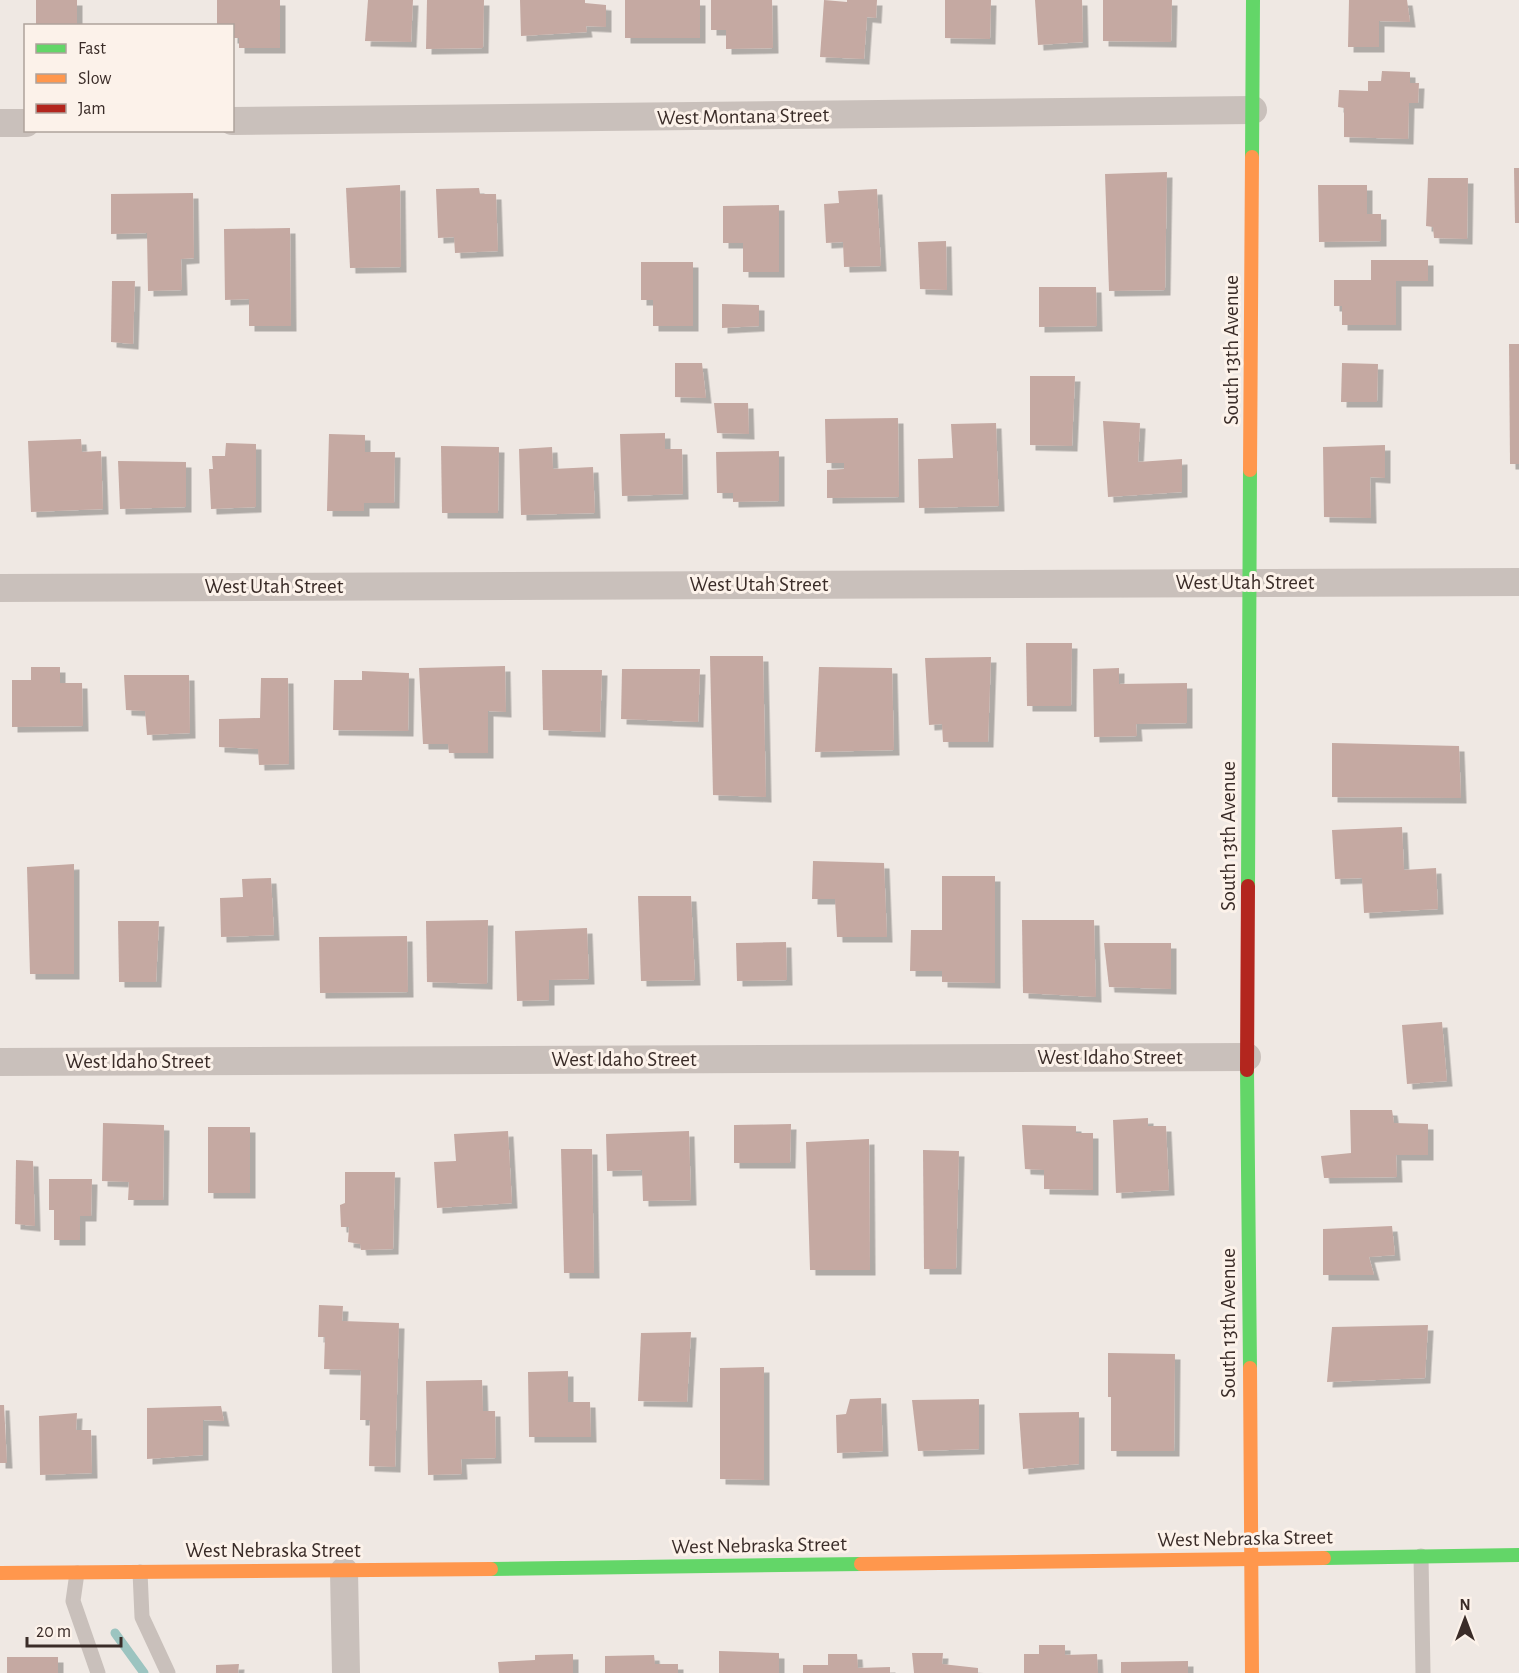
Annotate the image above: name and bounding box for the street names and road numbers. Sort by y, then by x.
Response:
street label: West Montana Street [657,104,830,129]
street label: South 13th Avenue [1221,275,1242,425]
street label: West Utah Street [1176,572,1315,593]
street label: West Utah Street [690,574,829,595]
street label: West Utah Street [205,576,344,597]
street label: South 13th Avenue [1218,761,1239,911]
street label: West Idaho Street [1037,1047,1183,1068]
street label: West Idaho Street [551,1049,697,1070]
street label: West Idaho Street [65,1051,211,1072]
street label: South 13th Avenue [1218,1248,1239,1398]
street label: West Nebraska Street [1157,1526,1333,1551]
street label: West Nebraska Street [671,1533,847,1558]
street label: West Nebraska Street [185,1540,361,1561]

